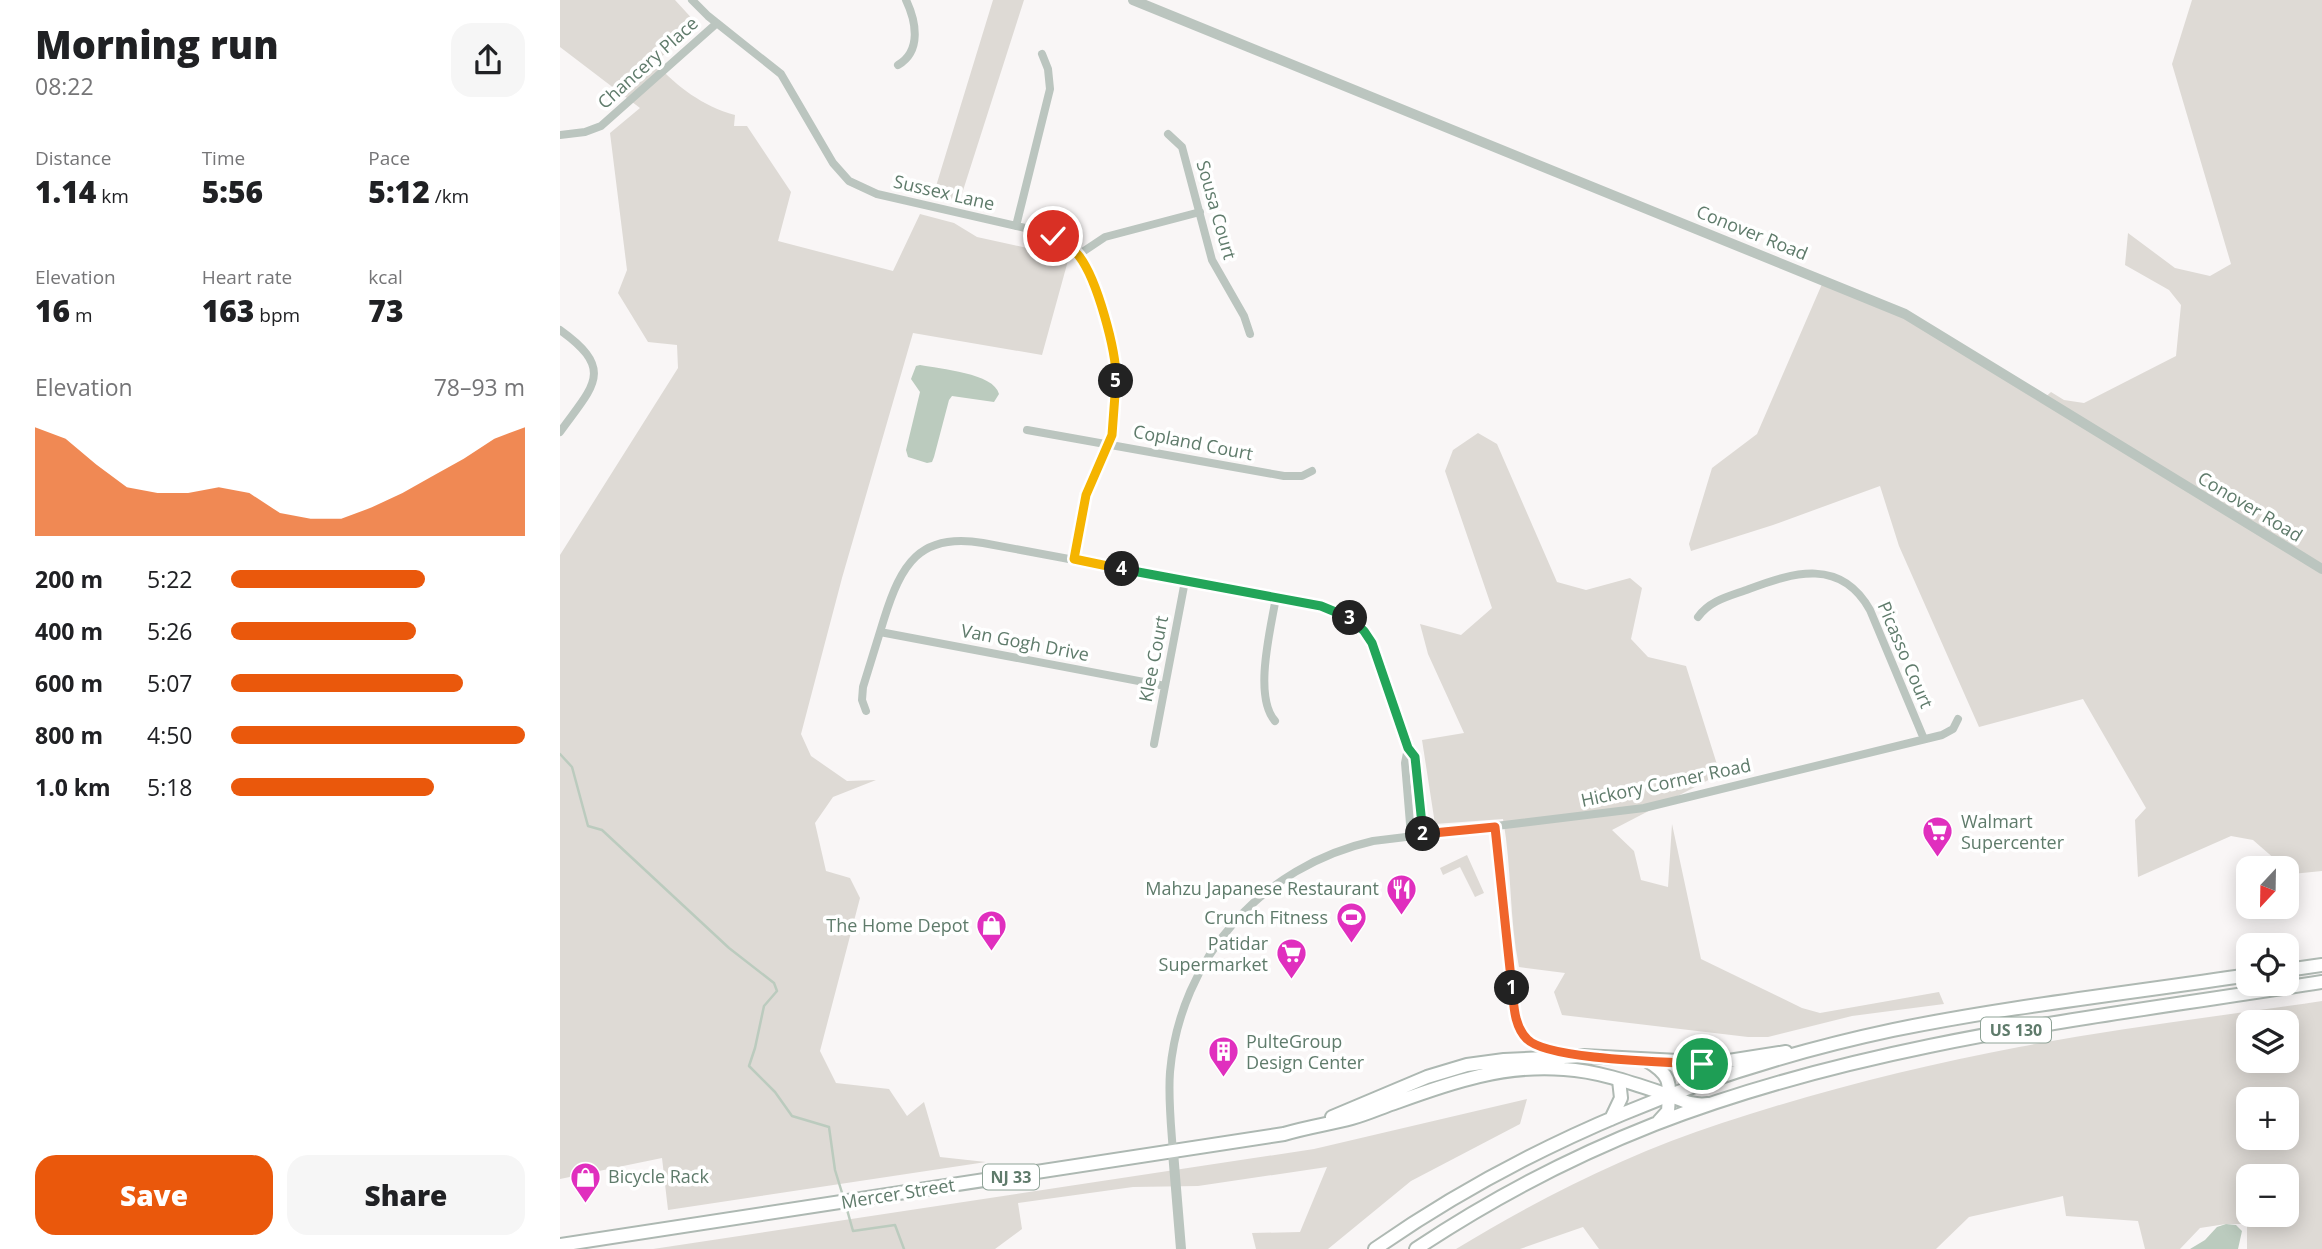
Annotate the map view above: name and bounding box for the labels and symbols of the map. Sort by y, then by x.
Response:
street label: Chancery Place [592,11,703,114]
street label: Sousa Court [1191,157,1243,262]
street label: Sussex Lane [891,169,997,215]
street label: Conover Road [1693,199,1812,265]
pin [1023,206,1083,266]
pin: 5 [1098,364,1134,398]
street label: Copland Court [1131,419,1255,465]
street label: Conover Road [2194,465,2307,547]
pin: 4 [1104,552,1140,586]
street label: Picasso Court [1873,598,1939,712]
pin: 3 [1332,600,1368,636]
street label: Klee Court [1133,614,1173,704]
street label: Van Gogh Drive [959,618,1091,666]
street label: Hickory Corner Road [1578,752,1753,812]
place label: Walmart Supercenter [1961,809,2065,854]
supermarket icon: Walmart Supercenter [1921,815,1955,859]
pin: 2 [1406,816,1440,852]
north arrow [2236,856,2300,919]
restaurant icon: Mahzu Japanese Restaurant [1385,872,1419,916]
place label: Mahzu Japanese Restaurant [1145,876,1379,900]
sports icon: Crunch Fitness [1334,901,1368,945]
place label: Crunch Fitness [1204,905,1328,929]
shop icon: The Home Depot [975,909,1009,953]
place label: The Home Depot [826,913,969,937]
place label: Patidar Supermarket [1159,931,1269,976]
supermarket icon: Patidar Supermarket [1274,937,1308,981]
pin: 1 [1494,970,1530,1006]
road number: US 130 [1981,1018,2051,1042]
place label: PulteGroup Design Center [1246,1029,1365,1074]
pin [1672,1034,1732,1094]
building icon: PulteGroup Design Center [1206,1035,1240,1079]
shop icon: Bicycle Rack [568,1160,602,1204]
place label: Bicycle Rack [608,1164,709,1188]
road number: NJ 33 [983,1164,1039,1190]
street label: Mercer Street [839,1172,956,1214]

